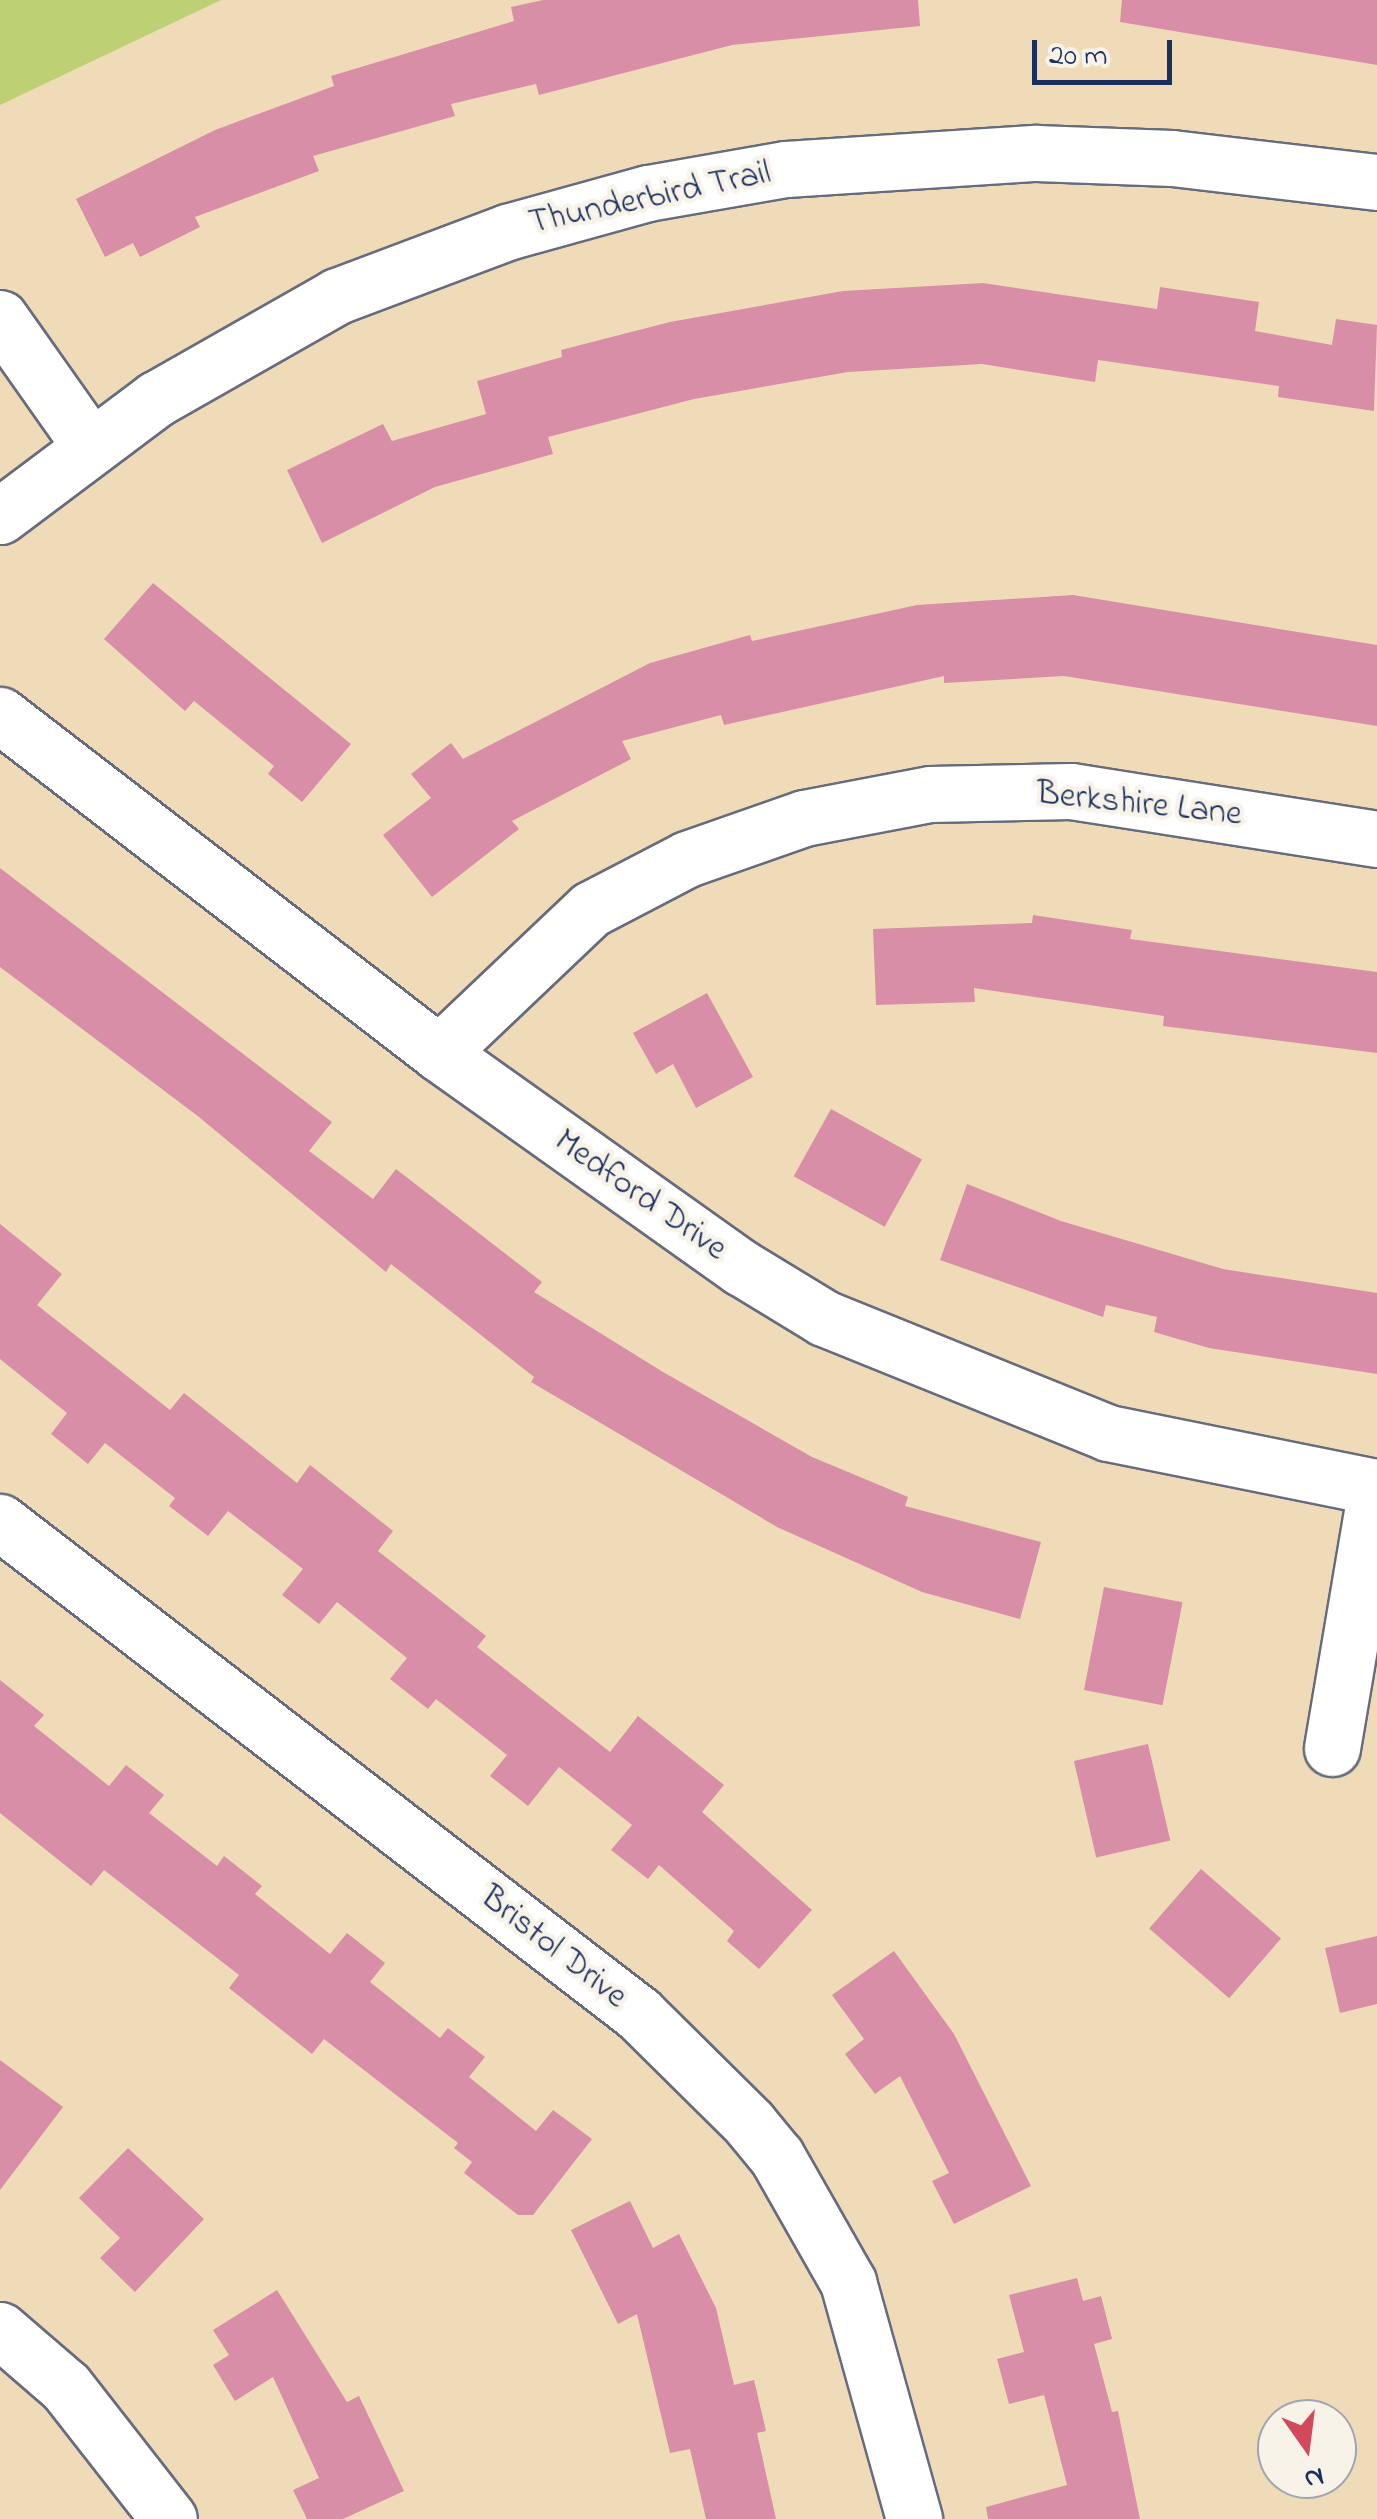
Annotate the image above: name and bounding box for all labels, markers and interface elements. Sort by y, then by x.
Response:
scale bar [1037,20,1177,82]
text: 20 m [1049,35,1108,79]
street label: Thunderbird Trail [525,153,775,245]
street label: Berkshire Lane [1034,773,1244,837]
street label: Medford Drive [546,1121,734,1271]
street label: Bristol Drive [471,1878,635,2018]
north arrow [1257,2399,1357,2499]
text: N [1300,2454,1328,2499]

